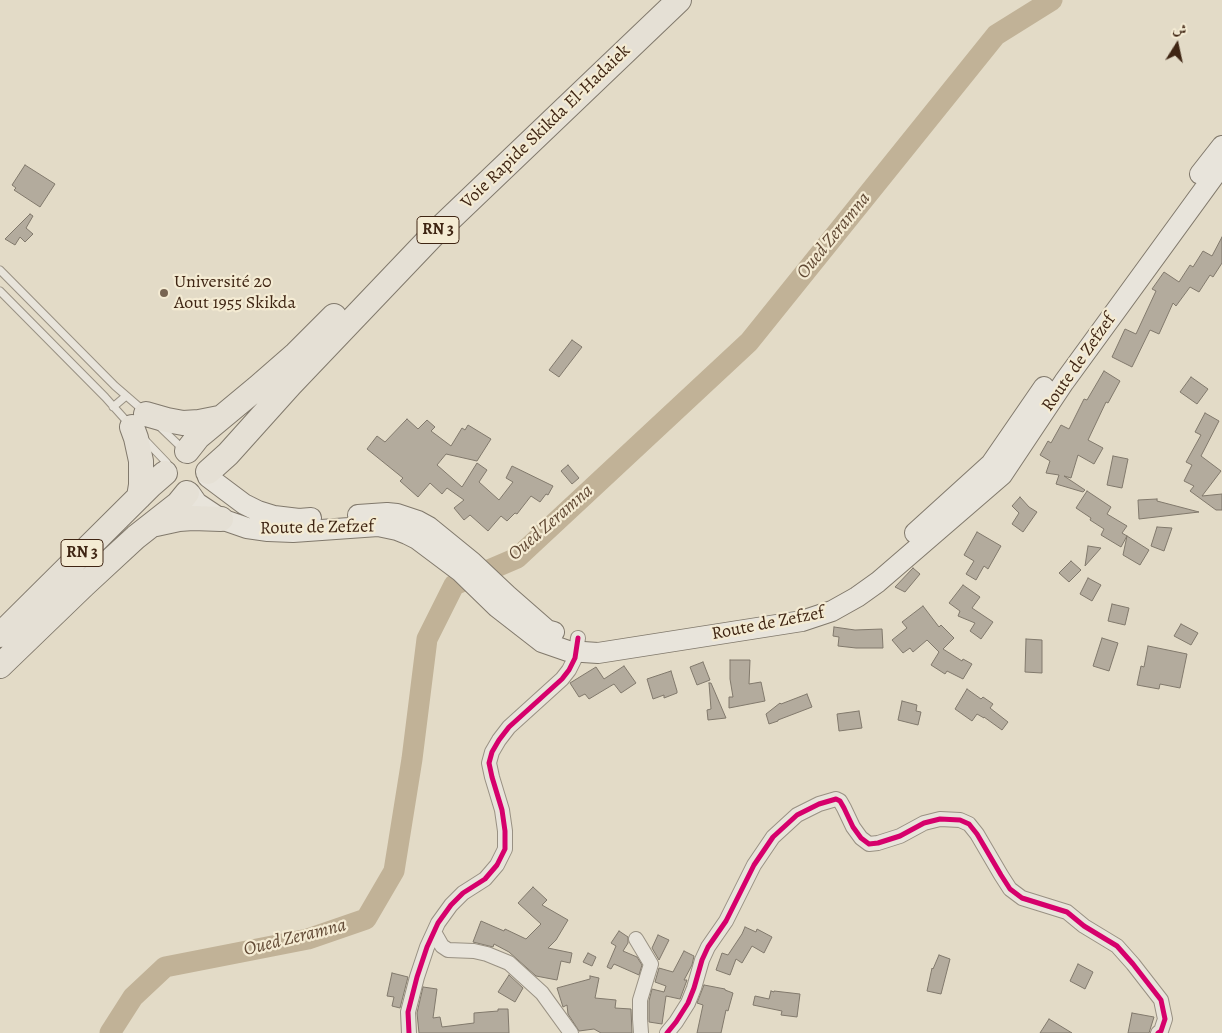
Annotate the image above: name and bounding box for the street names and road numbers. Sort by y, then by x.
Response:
street label: Voie Rapide Skikda El-Hadaiek [457,40,635,214]
road number: RN 3 [417,216,459,244]
street label: Route de Zefzef [1037,310,1121,416]
street label: Route de Zefzef [260,516,374,540]
road number: RN 3 [61,540,103,566]
street label: Route de Zefzef [710,603,826,645]

